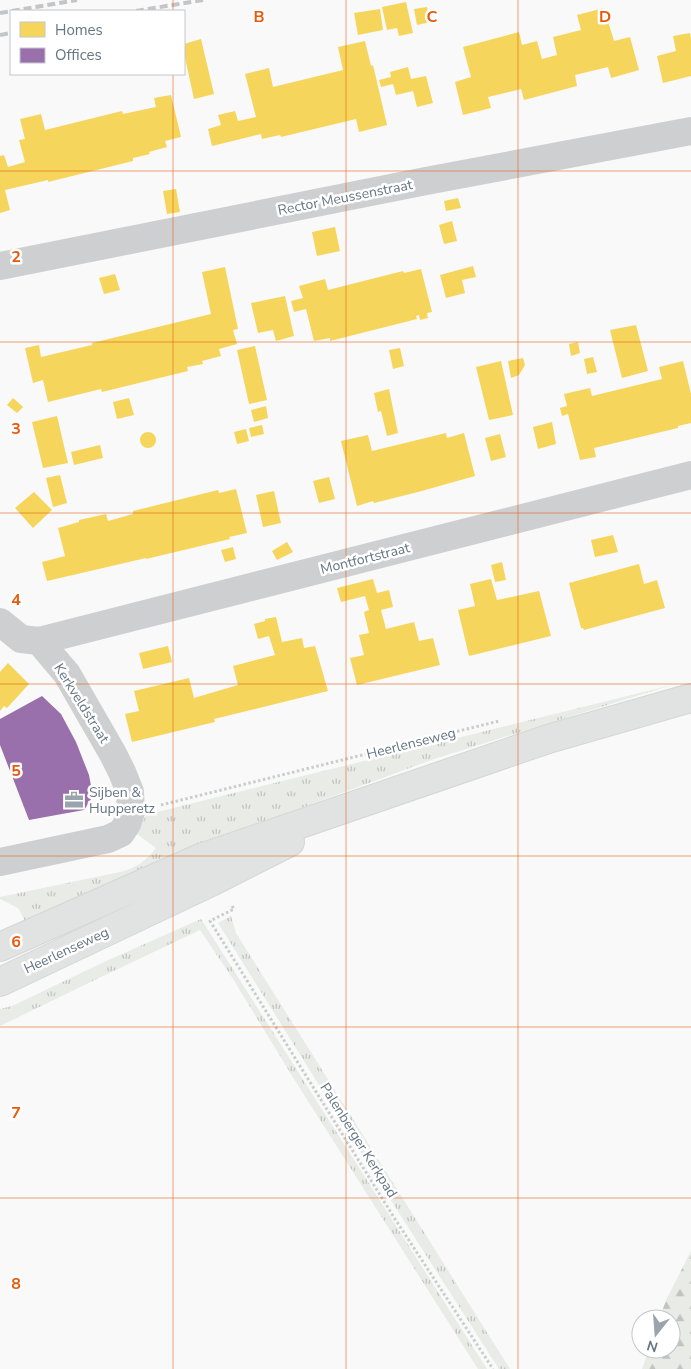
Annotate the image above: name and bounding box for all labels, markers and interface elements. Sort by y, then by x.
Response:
text: B [253,6,265,28]
text: C [427,6,438,28]
text: D [599,6,611,28]
legend [10,10,185,75]
text: Homes [55,20,103,40]
text: Offices [55,45,102,65]
street label: Rector Meussenstraat [276,175,414,220]
text: 2 [11,246,21,268]
text: 3 [11,418,21,440]
street label: Montfortstraat [318,538,412,579]
text: 4 [11,589,21,611]
street label: Kerkveldstraat [49,660,114,747]
street label: Heerlenseweg [364,723,458,764]
text: 5 [11,760,21,782]
place label: Sijben & Hupperetz [89,783,156,818]
office icon: Sijben & Hupperetz [63,789,85,811]
street label: Heerlenseweg [21,923,112,978]
text: 6 [11,931,21,953]
street label: Palenberger Kerkpad [316,1079,402,1201]
text: 7 [11,1102,21,1124]
text: 8 [11,1273,21,1295]
north arrow [631,1309,681,1359]
text: N [645,1335,660,1357]

